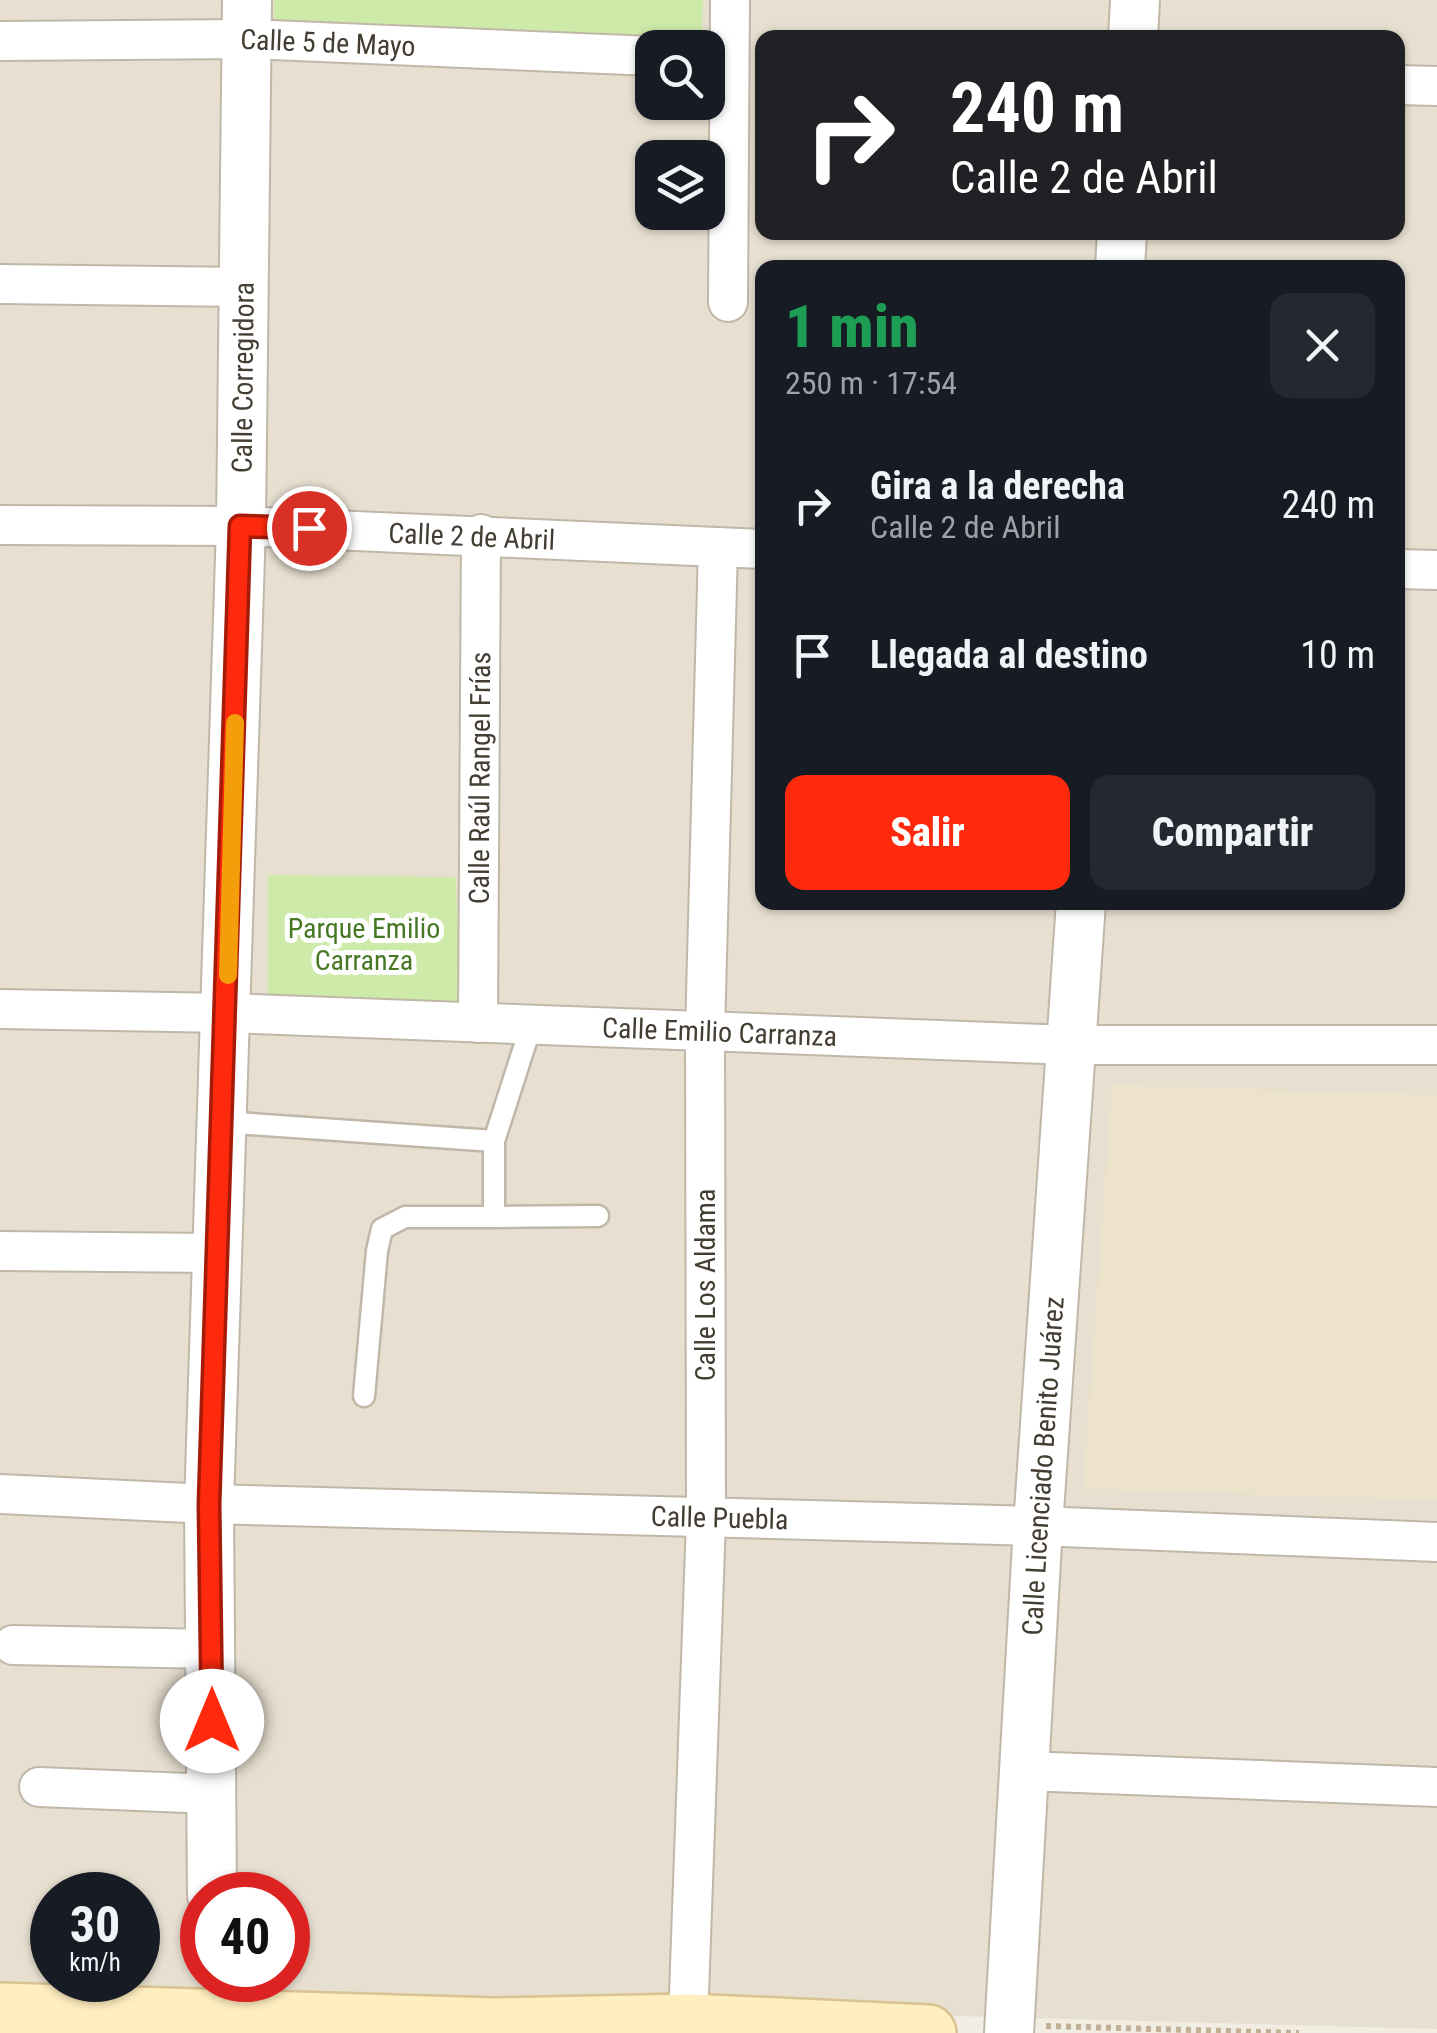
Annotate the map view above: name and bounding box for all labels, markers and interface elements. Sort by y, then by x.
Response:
street label: Calle 5 de Mayo [240,22,416,63]
map controls [635,30,725,230]
button: search [635,30,725,120]
text: 240 m [950,67,1124,149]
icon: right [785,70,915,200]
button: layers [635,140,725,230]
text: Calle 2 de Abril [950,151,1218,204]
street label: Calle Corregidora [225,282,260,473]
text: 1 min [785,291,919,362]
button: close [1270,293,1375,398]
text: 250 m · 17:54 [785,364,957,402]
text: Gira a la derecha [870,464,1125,508]
icon: right [785,478,840,533]
text: 240 m [1281,483,1375,527]
pin [267,486,352,571]
icon: arrive [282,501,337,556]
text: Calle 2 de Abril [870,508,1061,546]
street label: Calle 2 de Abril [388,516,556,556]
icon: arrive [785,628,840,683]
text: Llegada al destino [870,633,1148,677]
text: 10 m [1300,633,1375,677]
street label: Calle Raúl Rangel Frías [462,652,497,904]
button: Salir [785,775,1070,890]
button: Compartir [1090,775,1375,890]
park label: Parque Emilio Carranza [288,912,440,977]
street label: Calle Emilio Carranza [602,1011,838,1053]
street label: Calle Los Aldama [689,1189,722,1381]
street label: Calle Licenciado Benito Juárez [1015,1296,1070,1636]
street label: Calle Puebla [650,1499,789,1536]
position arrow [160,1669,264,1773]
speed limit sign: 40 [180,1872,310,2002]
text: 30 [70,1896,120,1954]
text: km/h [69,1948,121,1977]

